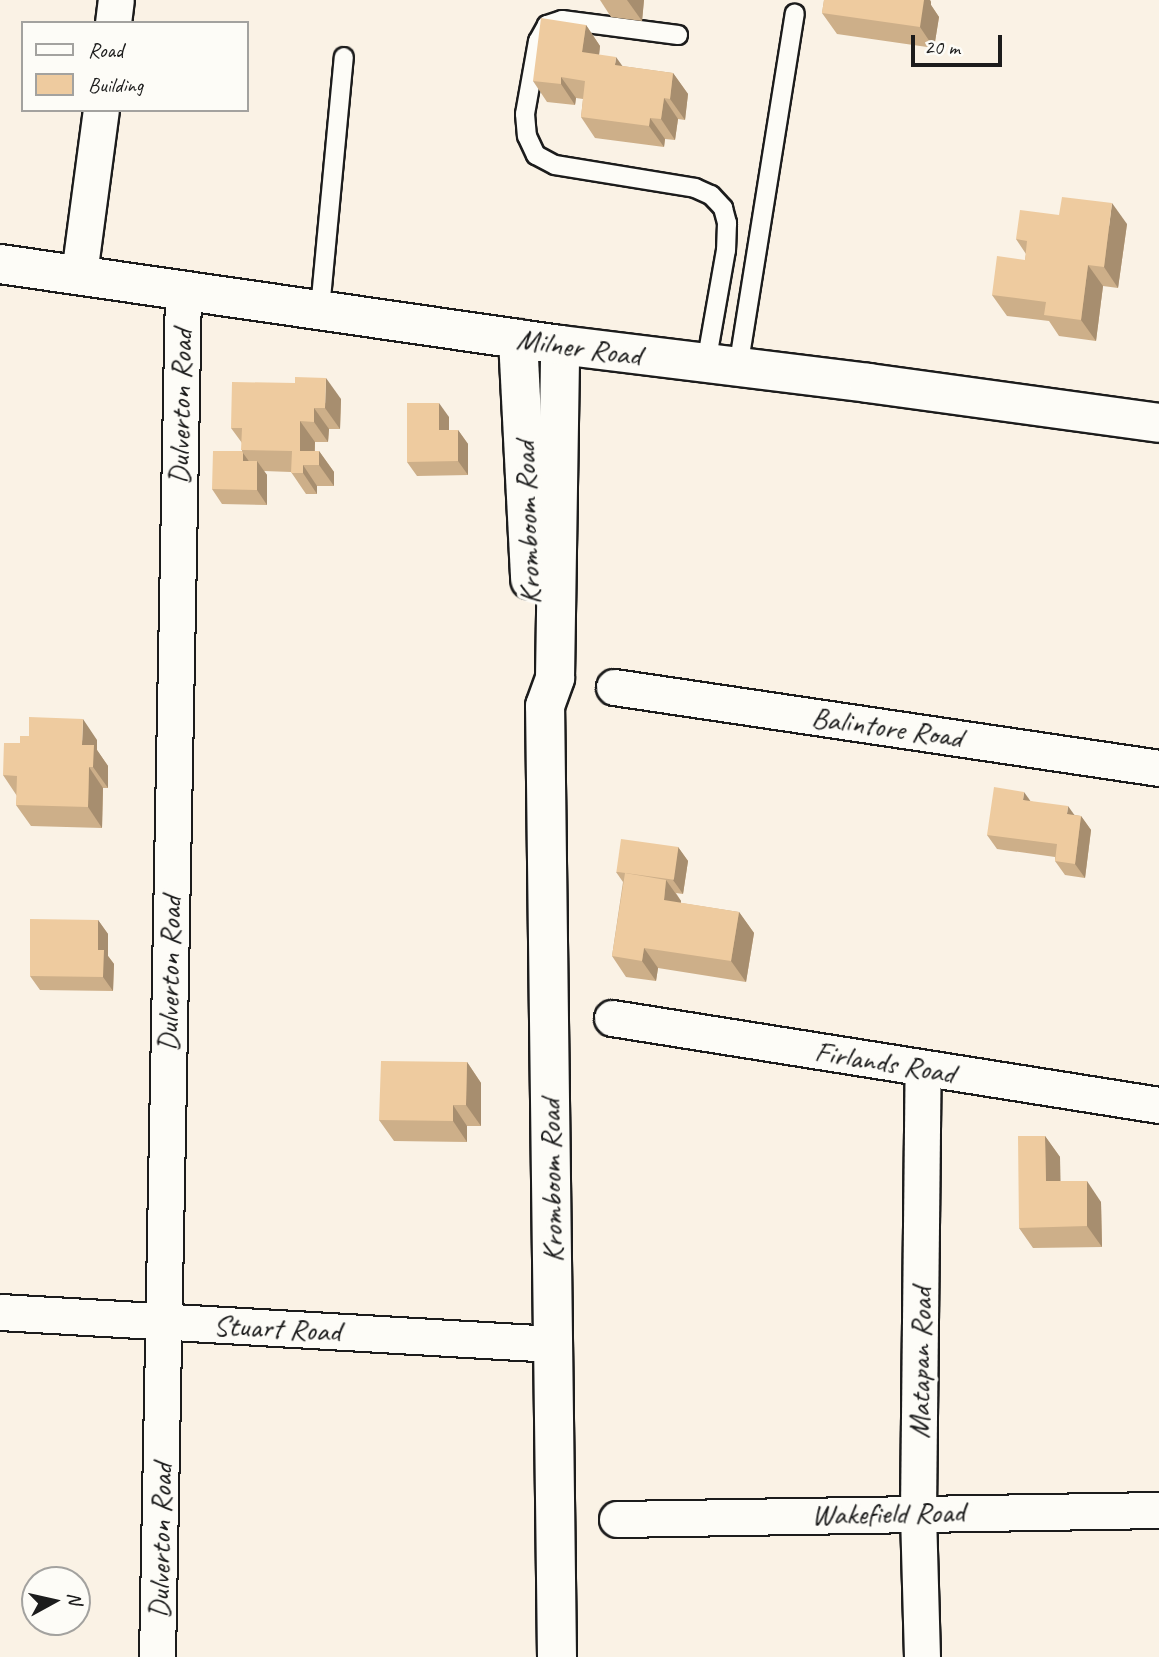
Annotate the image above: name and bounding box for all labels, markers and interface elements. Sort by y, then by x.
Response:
legend [21,21,248,112]
scale bar [914,21,1005,65]
text: 20 m [924,34,960,60]
text: Road [88,37,123,63]
text: Building [88,72,143,98]
street label: Milner Road [515,321,643,373]
street label: Dulverton Road [161,329,199,485]
street label: Kromboom Road [506,441,548,605]
street label: Balintore Road [810,699,964,755]
street label: Dulverton Road [150,896,188,1052]
street label: Firlands Road [813,1033,957,1091]
street label: Kromboom Road [532,1099,570,1263]
street label: Matapan Road [901,1287,939,1439]
street label: Stuart Road [213,1307,341,1349]
street label: Dulverton Road [141,1463,179,1619]
street label: Wakefield Road [811,1494,965,1532]
north arrow [21,1566,91,1636]
text: N [62,1591,88,1606]

